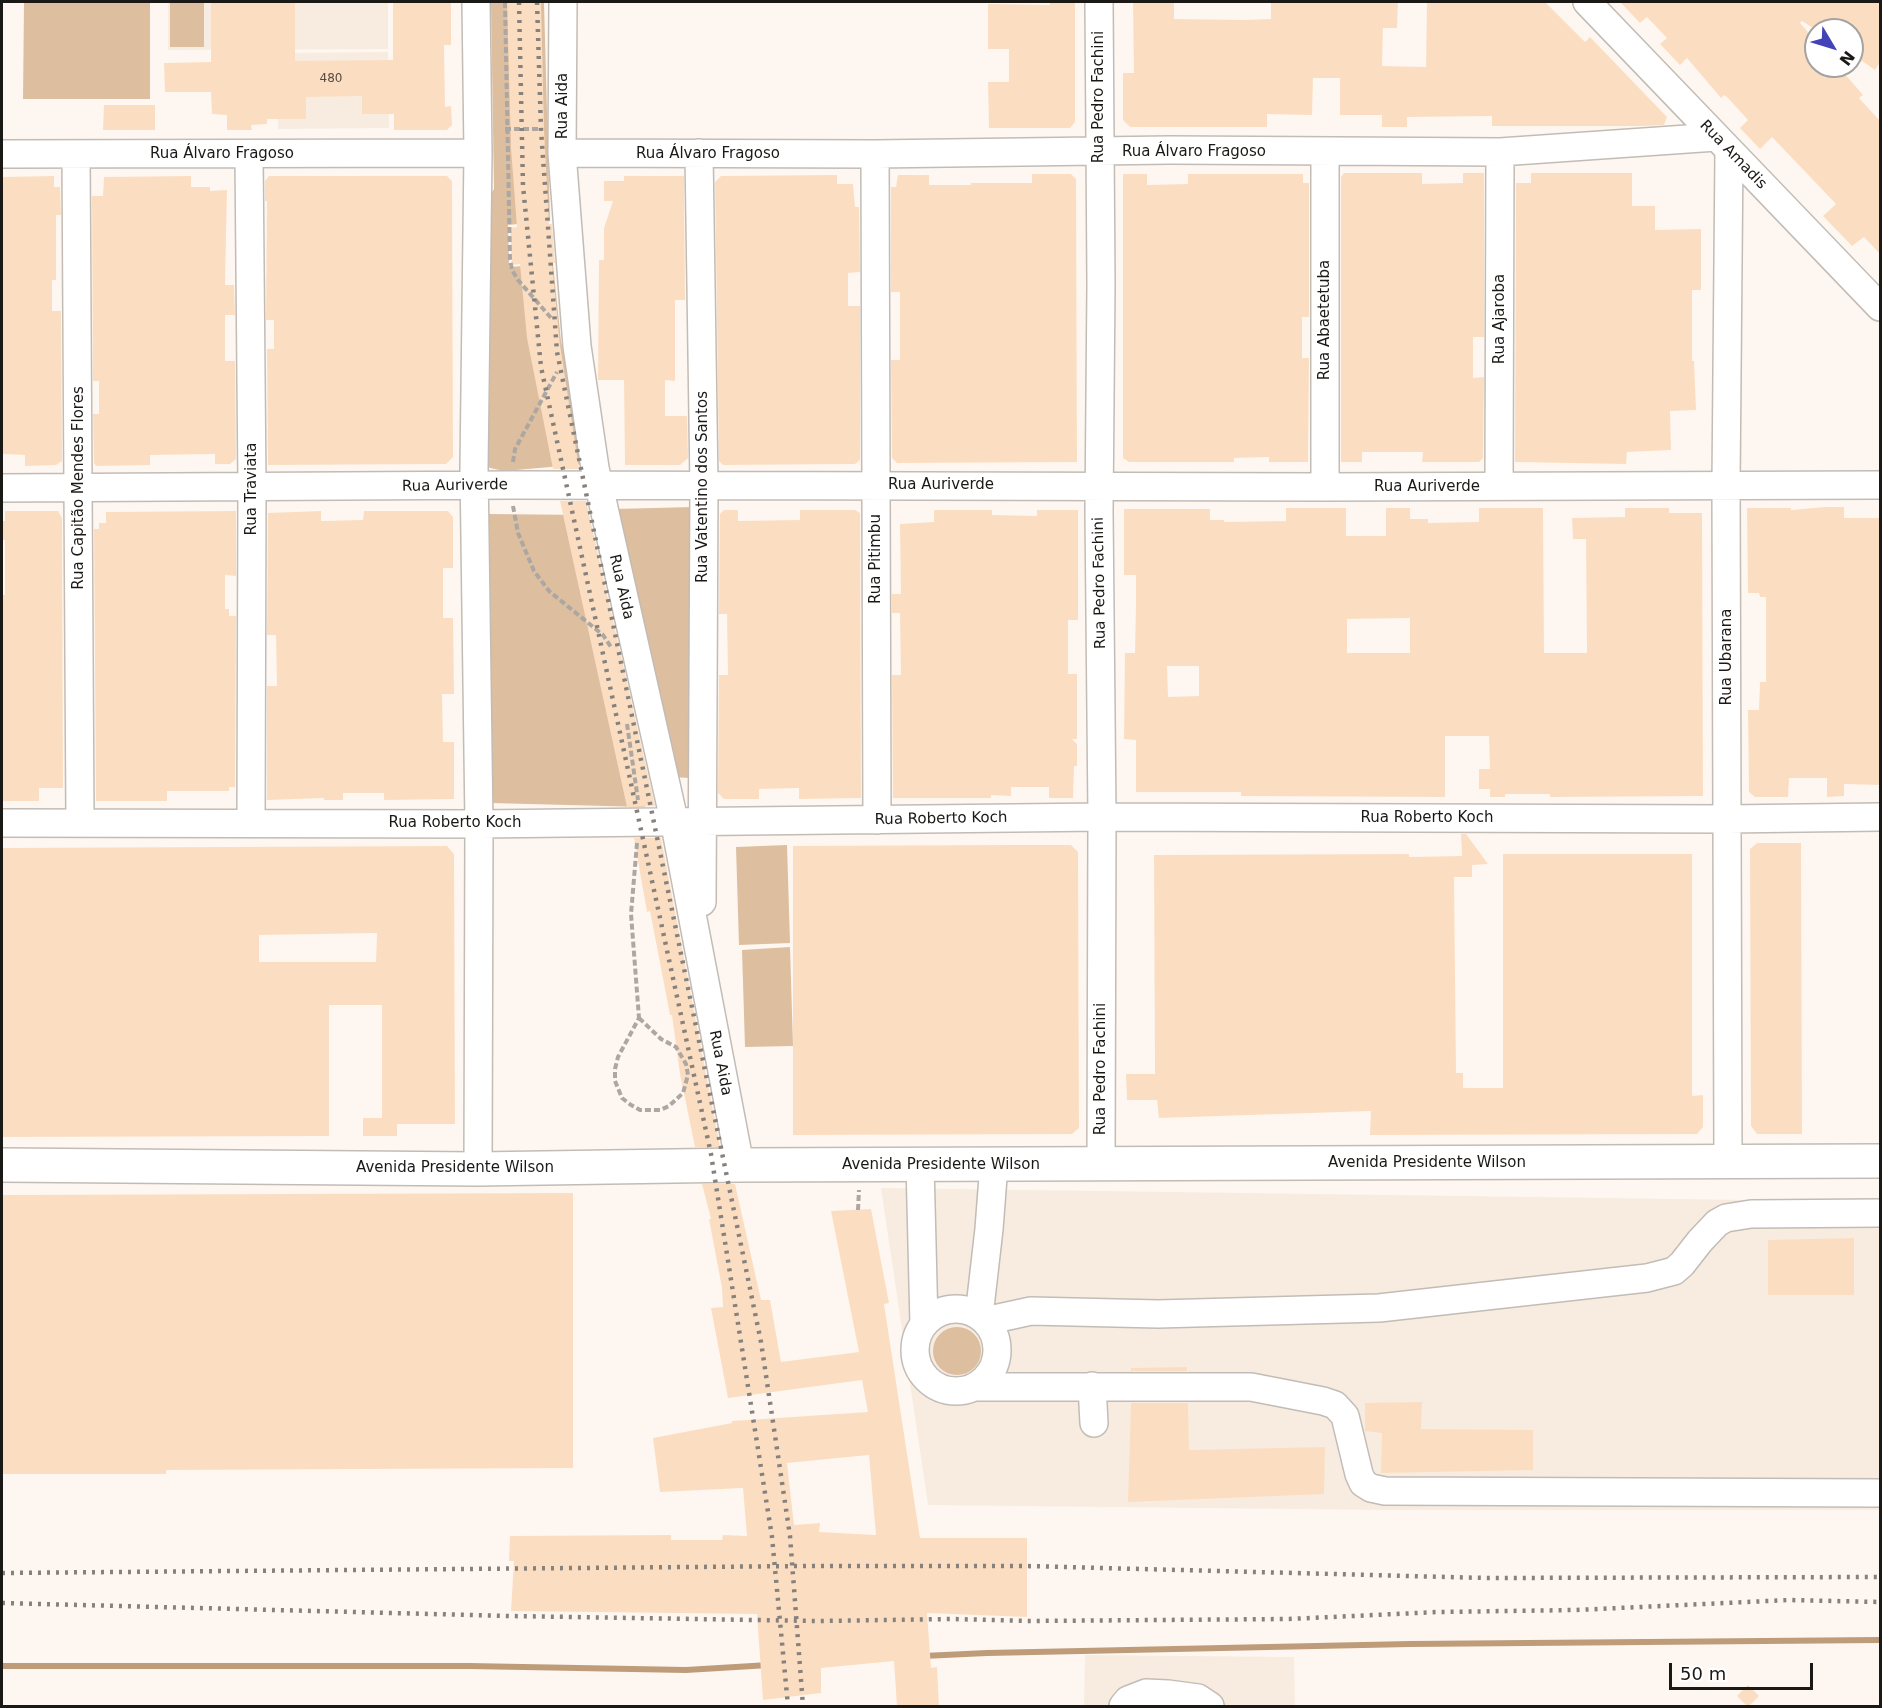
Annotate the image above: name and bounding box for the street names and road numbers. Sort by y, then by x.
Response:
street label: Rua Pedro Fachini [1090,31,1108,163]
street label: Rua Aida [554,73,572,139]
street label: Rua Amadis [1696,117,1770,193]
street label: Rua Álvaro Fragoso [1122,143,1266,161]
street label: Rua Álvaro Fragoso [150,145,294,163]
street label: Rua Álvaro Fragoso [636,145,780,163]
street label: Rua Abaetetuba [1316,260,1334,380]
street label: Rua Ajaroba [1491,274,1509,364]
street label: Rua Capitão Mendes Flores [70,386,88,590]
street label: Rua Vatentino dos Santos [694,391,712,583]
street label: Rua Traviata [243,443,261,535]
street label: Rua Auriverde [402,476,508,496]
street label: Rua Auriverde [888,476,994,494]
street label: Rua Auriverde [1374,478,1480,496]
street label: Rua Pitimbu [867,514,885,604]
street label: Rua Pedro Fachini [1090,517,1110,649]
street label: Rua Aida [605,553,637,621]
street label: Rua Ubarana [1718,609,1736,705]
street label: Rua Roberto Koch [874,809,1008,829]
street label: Rua Roberto Koch [1361,809,1493,827]
street label: Rua Roberto Koch [389,814,521,832]
street label: Rua Pedro Fachini [1092,1003,1110,1135]
street label: Rua Aida [705,1029,735,1097]
street label: Avenida Presidente Wilson [1328,1154,1526,1172]
street label: Avenida Presidente Wilson [842,1156,1040,1174]
street label: Avenida Presidente Wilson [356,1159,554,1177]

